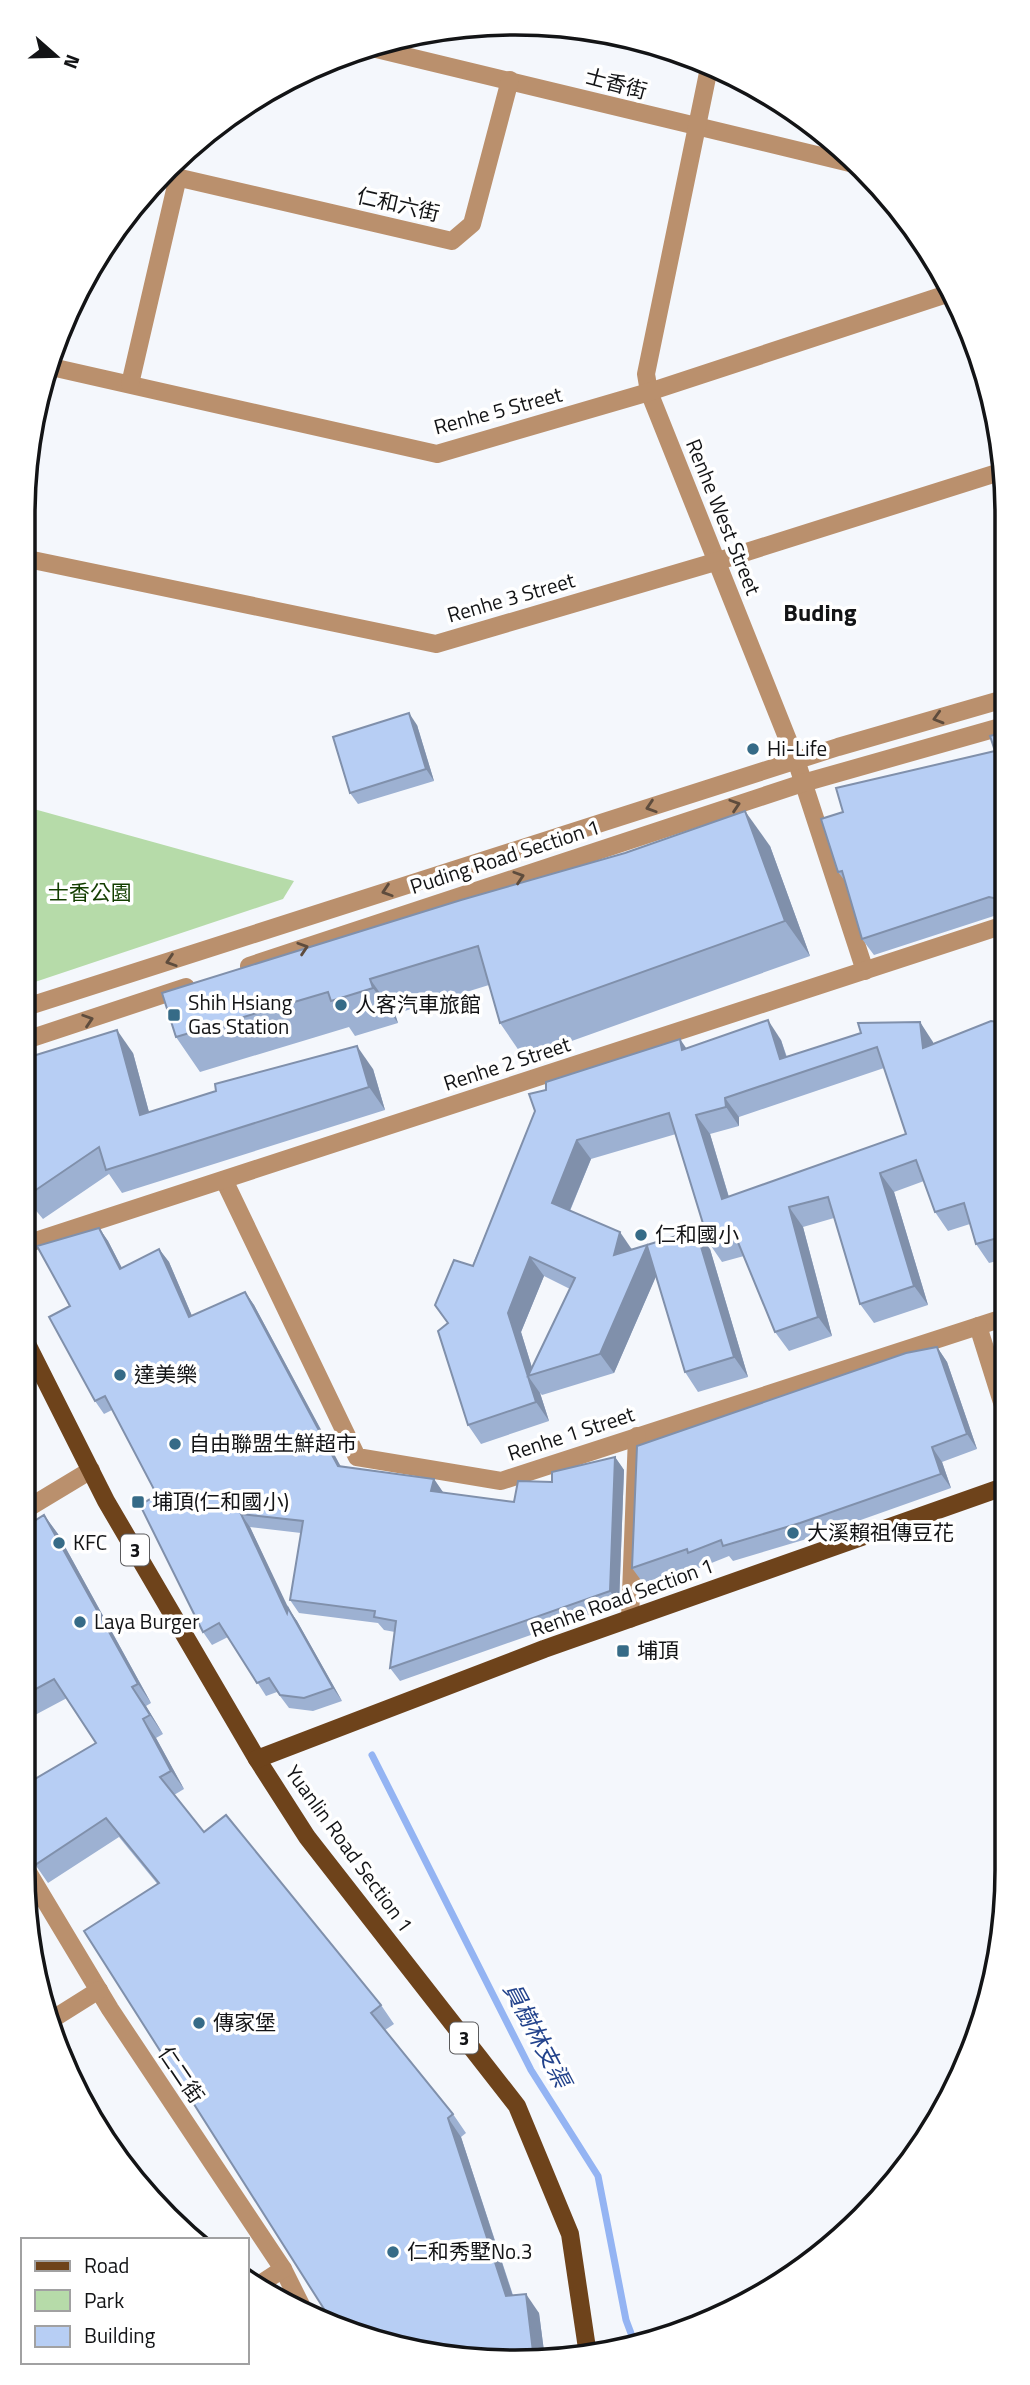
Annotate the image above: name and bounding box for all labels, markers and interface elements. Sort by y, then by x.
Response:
north arrow [21,21,91,91]
text: N [57,51,88,73]
street label: 士香街 [582,59,651,107]
street label: 仁和六街 [354,179,443,229]
street label: Renhe 5 Street [430,377,566,443]
street label: Renhe West Street [678,434,770,600]
street label: Renhe 3 Street [443,563,579,631]
district label: Buding [783,594,857,630]
one-way arrow [932,709,944,724]
place label: Hi-Life [767,732,827,764]
marker: Hi-Life [745,741,761,757]
one-way arrow [645,799,657,813]
one-way arrow [729,799,741,813]
street label: Puding Road Section 1 [406,810,604,902]
one-way arrow [513,870,525,885]
park label: 士香公園 [48,876,132,908]
one-way arrow [382,883,394,898]
one-way arrow [297,942,309,956]
one-way arrow [165,953,177,967]
place label: Shih Hsiang Gas Station [188,986,292,1042]
place label: 人客汽車旅館 [355,988,481,1020]
marker: 人客汽車旅館 [333,997,349,1013]
marker: Shih Hsiang Gas Station [166,1007,182,1023]
one-way arrow [81,1014,93,1028]
street label: Renhe 2 Street [439,1027,575,1099]
place label: 仁和國小 [655,1218,739,1250]
marker: 仁和國小 [633,1227,649,1243]
place label: 達美樂 [134,1358,197,1390]
marker: 達美樂 [112,1367,128,1383]
street label: Renhe 1 Street [503,1397,639,1469]
place label: 自由聯盟生鮮超市 [189,1427,357,1459]
marker: 自由聯盟生鮮超市 [167,1436,183,1452]
place label: 埔頂(仁和國小) [152,1485,289,1517]
marker: 埔頂(仁和國小) [130,1494,146,1510]
place label: 大溪賴祖傳豆花 [807,1516,954,1548]
marker: 大溪賴祖傳豆花 [785,1525,801,1541]
place label: KFC [73,1526,107,1558]
road number: 3 [121,1534,149,1566]
marker: KFC [51,1535,67,1551]
street label: Renhe Road Section 1 [525,1549,718,1645]
place label: Laya Burger [94,1605,199,1637]
marker: Laya Burger [72,1614,88,1630]
place label: 埔頂 [637,1634,679,1666]
marker: 埔頂 [615,1643,631,1659]
street label: Yuanlin Road Section 1 [278,1758,422,1939]
water label: 員樹林支渠 [495,1976,581,2096]
place label: 傳家堡 [213,2006,276,2038]
marker: 傳家堡 [191,2015,207,2031]
road number: 3 [450,2022,478,2054]
street label: 仁二街 [151,2039,213,2110]
place label: 仁和秀墅No.3 [407,2235,532,2267]
legend [21,2238,248,2364]
marker: 仁和秀墅No.3 [385,2244,401,2260]
text: Road [84,2249,129,2281]
text: Park [84,2284,124,2316]
text: Building [84,2319,156,2351]

